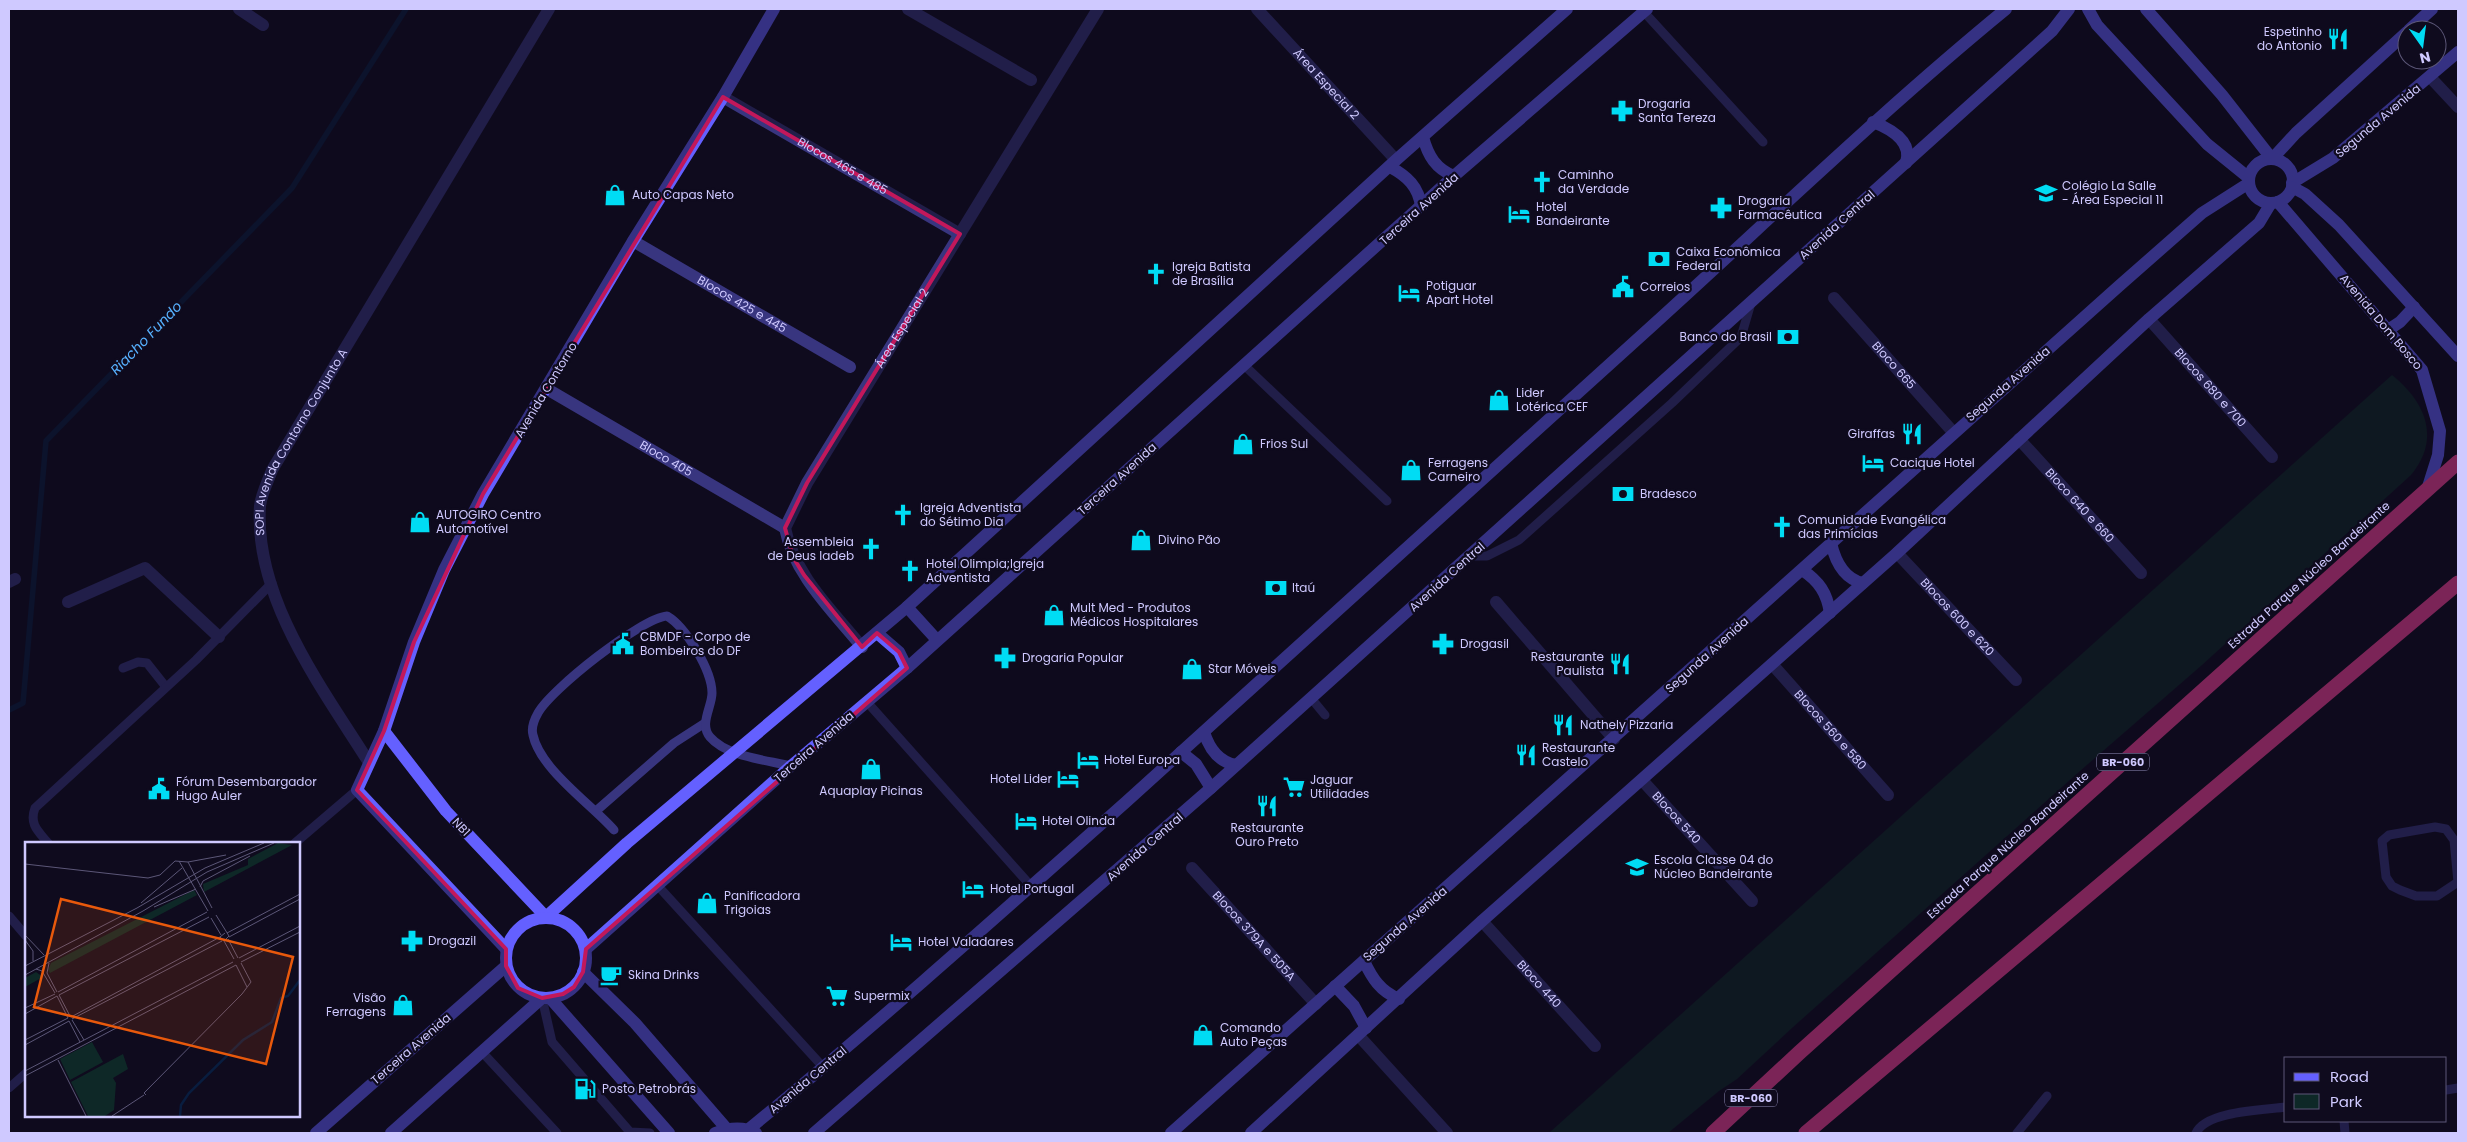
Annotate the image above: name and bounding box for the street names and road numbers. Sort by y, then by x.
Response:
street label: Área Especial 2 [1289,45,1364,123]
street label: Segunda Avenida [2331,80,2424,161]
street label: Blocos 465 e 485 [794,133,891,198]
street label: Terceira Avenida [1375,169,1462,249]
street label: Avenida Central [1795,186,1878,263]
street label: Avenida Dom Bosco [2336,270,2427,373]
street label: Blocos 425 e 445 [694,271,790,337]
street label: Área Especial 2 [871,285,933,371]
street label: Bloco 665 [1868,337,1920,393]
street label: Avenida Contorno [510,338,581,441]
street label: Segunda Avenida [1962,342,2053,425]
street label: Blocos 680 e 700 [2171,344,2250,431]
street label: SOPI Avenida Contorno Conjunto A [251,345,351,537]
street label: Bloco 405 [637,436,696,480]
street label: Terceira Avenida [1073,439,1160,519]
street label: Bloco 640 e 660 [2041,464,2118,546]
street label: Estrada Parque Núcleo Bandeirante [2224,497,2394,652]
street label: Avenida Central [1405,538,1488,615]
street label: Blocos 600 e 620 [1917,574,1998,660]
street label: Segunda Avenida [1661,613,1752,697]
street label: Blocos 560 e 580 [1791,686,1871,773]
street label: Terceira Avenida [770,707,857,786]
road number: BR-060 [2097,754,2149,770]
street label: Estrada Parque Núcleo Bandeirante [1923,767,2093,922]
street label: Blocos 540 [1648,788,1705,847]
street label: Avenida Central [1103,808,1187,885]
street label: NB1 [448,814,474,840]
street label: Segunda Avenida [1359,882,1450,965]
street label: Blocos 379A e 505A [1209,887,1300,984]
street label: Bloco 440 [1513,956,1565,1011]
street label: Terceira Avenida [367,1009,454,1088]
street label: Avenida Central [765,1042,850,1117]
road number: BR-060 [1725,1090,1777,1106]

